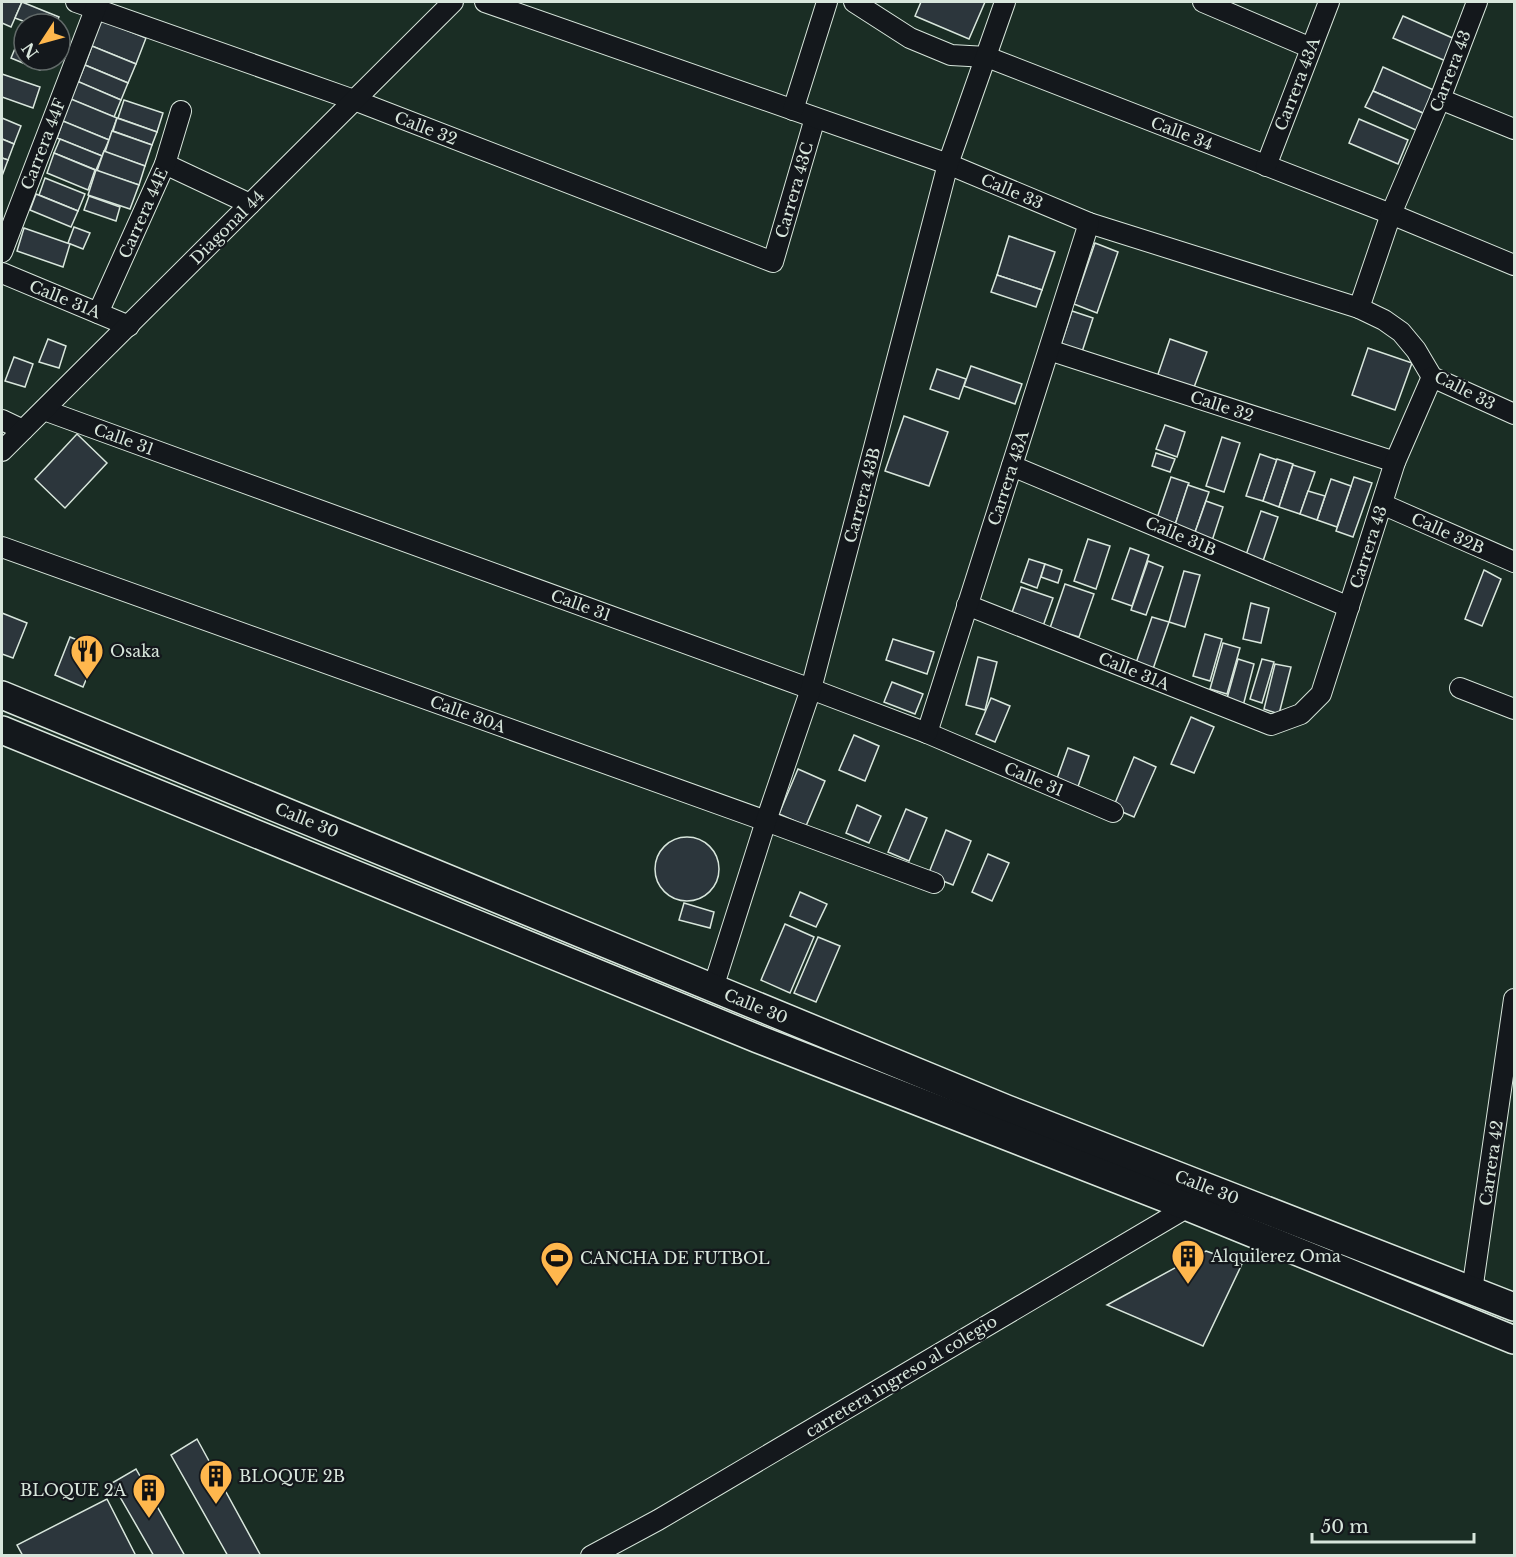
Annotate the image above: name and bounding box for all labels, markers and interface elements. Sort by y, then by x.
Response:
north arrow [12,12,72,72]
street label: Carrera 43 [1425,27,1475,115]
street label: Carrera 43A [1270,34,1324,134]
text: N [17,39,42,63]
street label: Carrera 44F [16,95,70,193]
street label: Calle 32 [392,107,460,149]
street label: Calle 34 [1148,112,1216,154]
street label: Carrera 43C [771,140,817,240]
street label: Carrera 44E [114,165,172,261]
street label: Calle 33 [978,169,1046,213]
street label: Diagonal 44 [186,186,268,268]
street label: Calle 31A [26,276,104,323]
street label: Calle 33 [1431,366,1499,414]
street label: Calle 32 [1188,386,1256,426]
street label: Calle 31 [91,419,157,459]
street label: Carrera 43A [983,427,1033,528]
street label: Carrera 43B [840,445,884,545]
street label: Carrera 43 [1345,503,1391,591]
street label: Calle 32B [1408,508,1488,558]
street label: Calle 31B [1143,512,1219,560]
street label: Calle 31 [548,585,614,625]
restaurant icon: Osaka [69,633,105,680]
place label: Osaka [110,641,160,661]
street label: Calle 31A [1095,648,1173,695]
street label: Calle 30A [427,691,509,737]
street label: Calle 31 [1001,758,1067,800]
street label: Calle 30 [272,798,342,842]
street label: Calle 30 [721,984,791,1028]
street label: Carrera 42 [1475,1119,1507,1207]
street label: Calle 30 [1172,1166,1242,1208]
building icon: Alquilerez Oma [1170,1238,1206,1285]
sports icon: CANCHA DE FUTBOL [539,1240,575,1287]
place label: Alquilerez Oma [1210,1246,1341,1266]
place label: CANCHA DE FUTBOL [580,1248,770,1268]
street label: carretera ingreso al colegio [801,1311,1001,1441]
building icon: BLOQUE 2B [198,1458,234,1505]
place label: BLOQUE 2B [239,1466,345,1486]
building icon: BLOQUE 2A [131,1472,167,1519]
place label: BLOQUE 2A [20,1480,127,1500]
scale bar [1312,1506,1474,1544]
text: 50 m [1321,1516,1369,1538]

